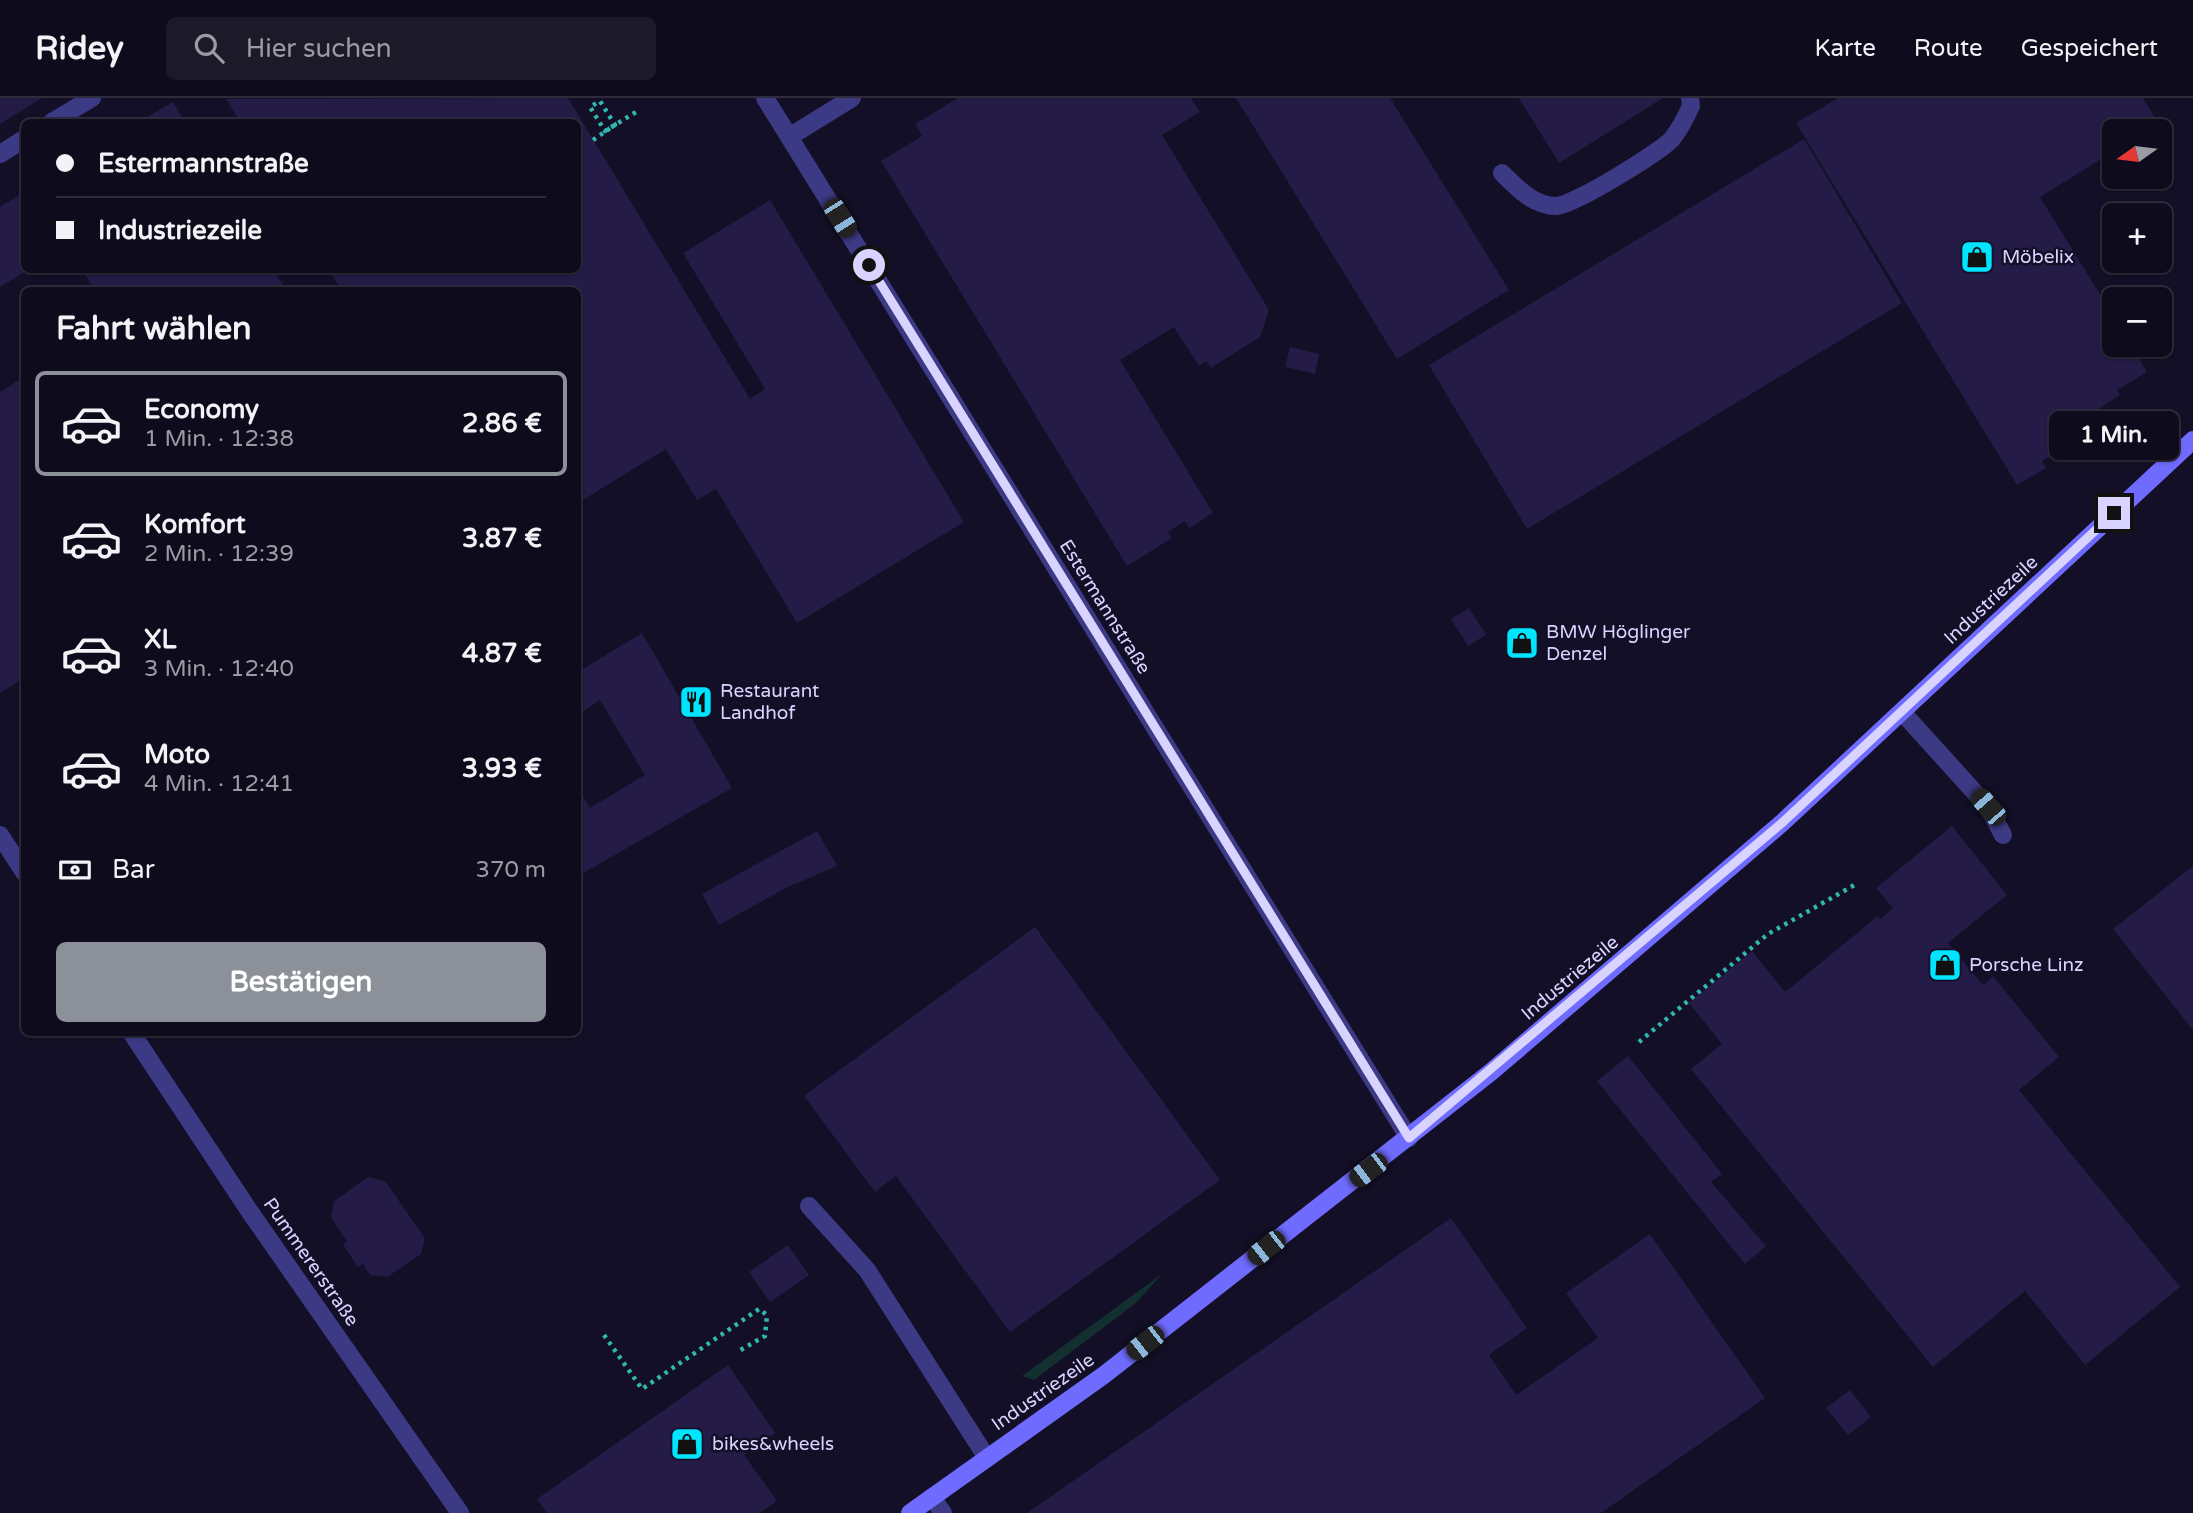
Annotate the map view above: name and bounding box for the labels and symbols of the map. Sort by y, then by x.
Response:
north arrow [2102,119,2172,189]
car [820,195,861,241]
shop icon: Möbelix [1958,238,1996,276]
place label: Möbelix [2002,246,2074,268]
route start [853,249,885,281]
callout: 1 Min. [2049,412,2179,460]
route end [2098,497,2130,529]
street label: Estermannstraße [1055,536,1155,678]
street label: Industriezeile [1940,551,2042,649]
place label: BMW Höglinger Denzel [1546,621,1691,665]
shop icon: BMW Höglinger Denzel [1503,624,1541,662]
place label: Restaurant Landhof [720,680,819,724]
restaurant icon: Restaurant Landhof [677,683,715,721]
car [1967,784,2010,830]
street label: Industriezeile [1517,931,1623,1025]
shop icon: Porsche Linz [1926,946,1964,984]
place label: Porsche Linz [1969,954,2084,976]
car [1345,1149,1392,1191]
street label: Pummererstraße [259,1194,363,1330]
car [1243,1227,1290,1269]
car [1122,1322,1169,1364]
street label: Industriezeile [988,1349,1098,1435]
shop icon: bikes&wheels [668,1425,706,1463]
place label: bikes&wheels [712,1433,834,1455]

